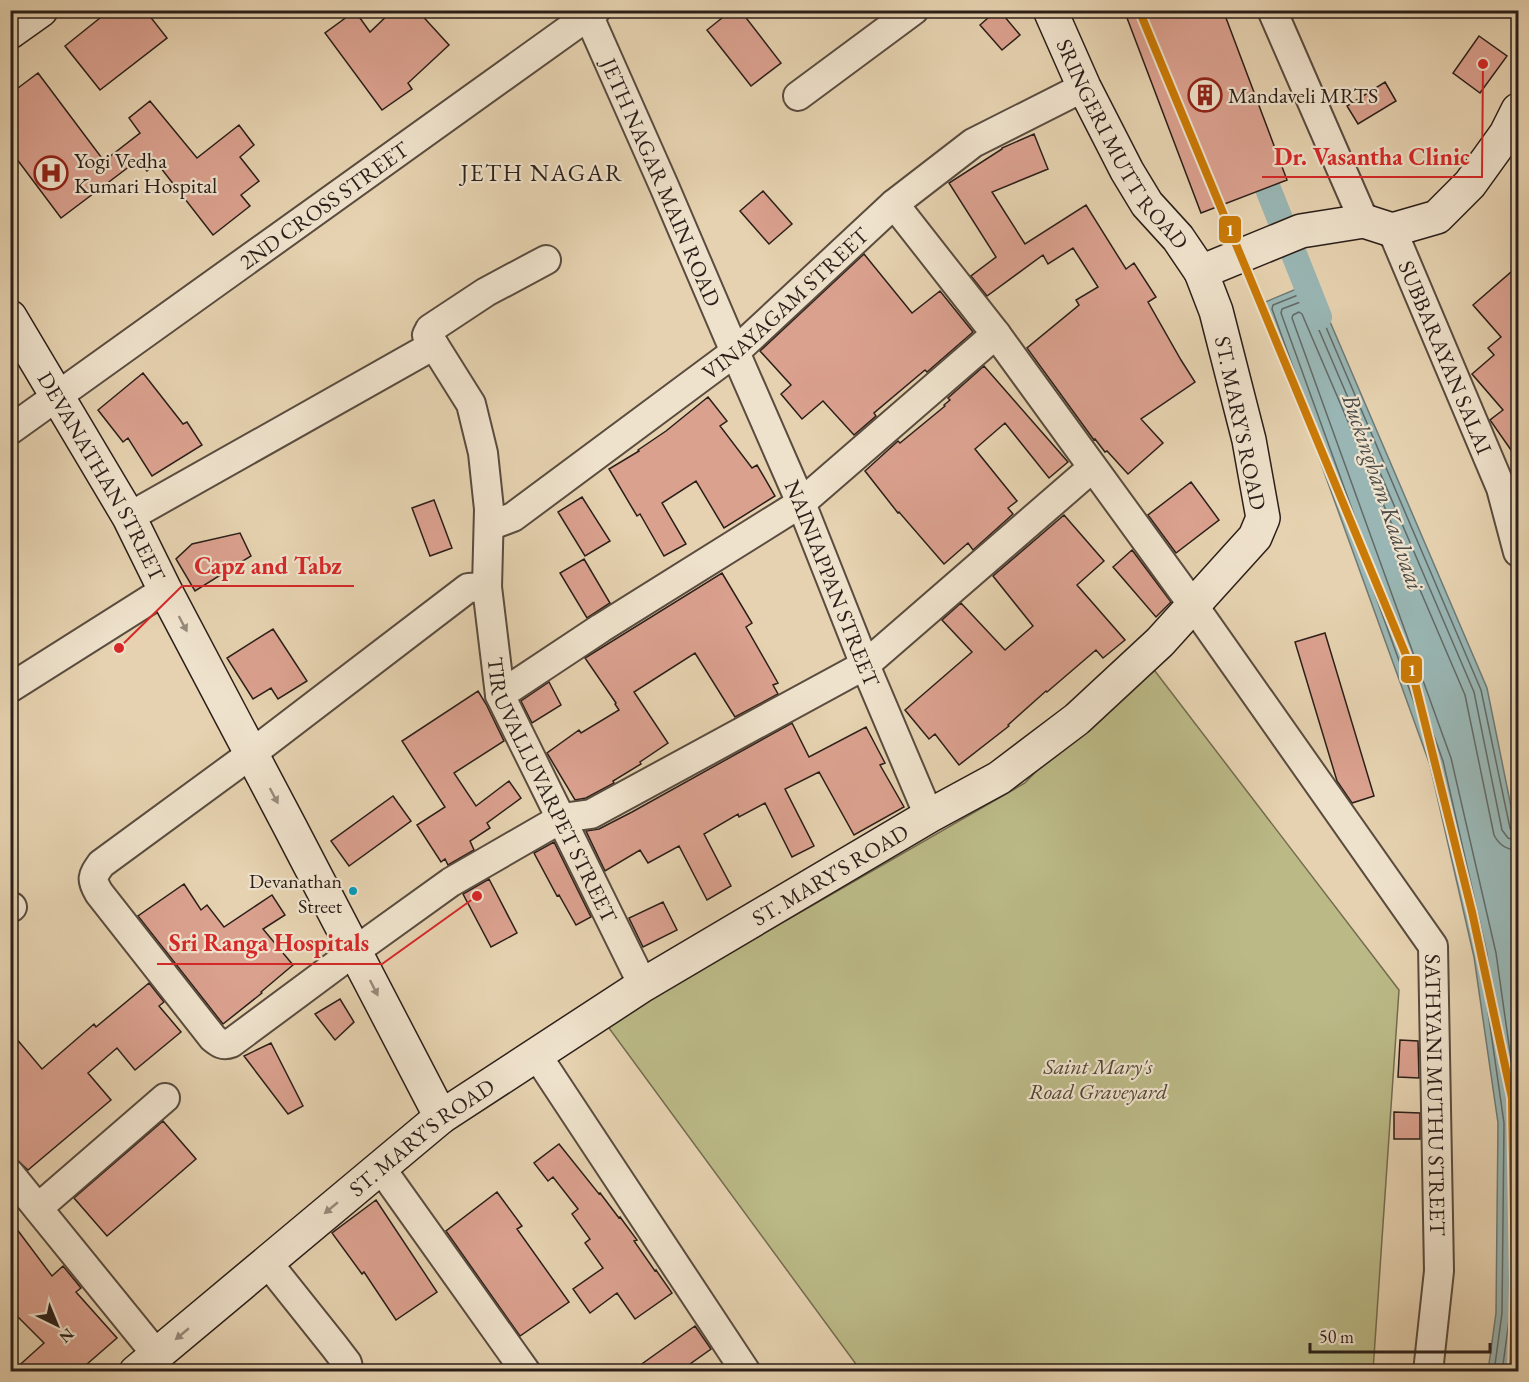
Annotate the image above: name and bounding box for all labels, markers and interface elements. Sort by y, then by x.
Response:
street label: SRINGERI MUTT ROAD [1050,34,1195,255]
street label: JETH NAGAR MAIN ROAD [593,52,728,311]
building icon: Mandaveli MRTS [1187,77,1223,113]
place label: Mandaveli MRTS [1228,81,1378,110]
street label: 2ND CROSS STREET [233,135,415,276]
callout: Dr. Vasantha Clinic [1262,135,1482,177]
text: Dr. Vasantha Clinic [1274,141,1470,172]
place label: Yogi Vedha Kumari Hospital [74,146,217,200]
hospital icon: Yogi Vedha Kumari Hospital [33,155,69,191]
district label: JETH NAGAR [458,157,624,188]
line badge: 1 [1218,215,1242,244]
text: 1 [1226,220,1234,241]
street label: VINAYAGAM STREET [696,221,875,387]
street label: SUBBARAYAN SALAI [1392,256,1499,459]
street label: ST. MARY'S ROAD [1208,333,1273,513]
street label: DEVANATHAN STREET [31,366,172,586]
water label: Buckingham Kaalvaai [1335,389,1432,595]
street label: NAINIAPPAN STREET [778,476,887,691]
callout: Capz and Tabz [182,544,354,586]
text: Capz and Tabz [194,550,342,581]
one-way arrow [178,616,188,633]
street label: TIRUVALLUVARPET STREET [481,655,624,928]
line badge: 1 [1400,655,1423,684]
text: 1 [1408,660,1416,681]
one-way arrow [269,788,279,805]
street label: ST. MARY'S ROAD [747,817,914,933]
place label: Devanathan Street [249,868,343,919]
marker: Devanathan Street [347,885,359,897]
callout: Sri Ranga Hospitals [157,922,382,964]
text: Sri Ranga Hospitals [169,927,369,959]
street label: SATHYANI MUTHU STREET [1418,954,1452,1236]
one-way arrow [369,979,379,996]
park label: Saint Mary's Road Graveyard [1029,1052,1168,1106]
street label: ST. MARY'S ROAD [343,1072,500,1203]
one-way arrow [324,1201,339,1214]
north arrow [27,1295,87,1355]
scale bar [1310,1316,1490,1354]
text: N [55,1324,79,1348]
text: 50 m [1319,1325,1354,1348]
one-way arrow [174,1327,190,1340]

